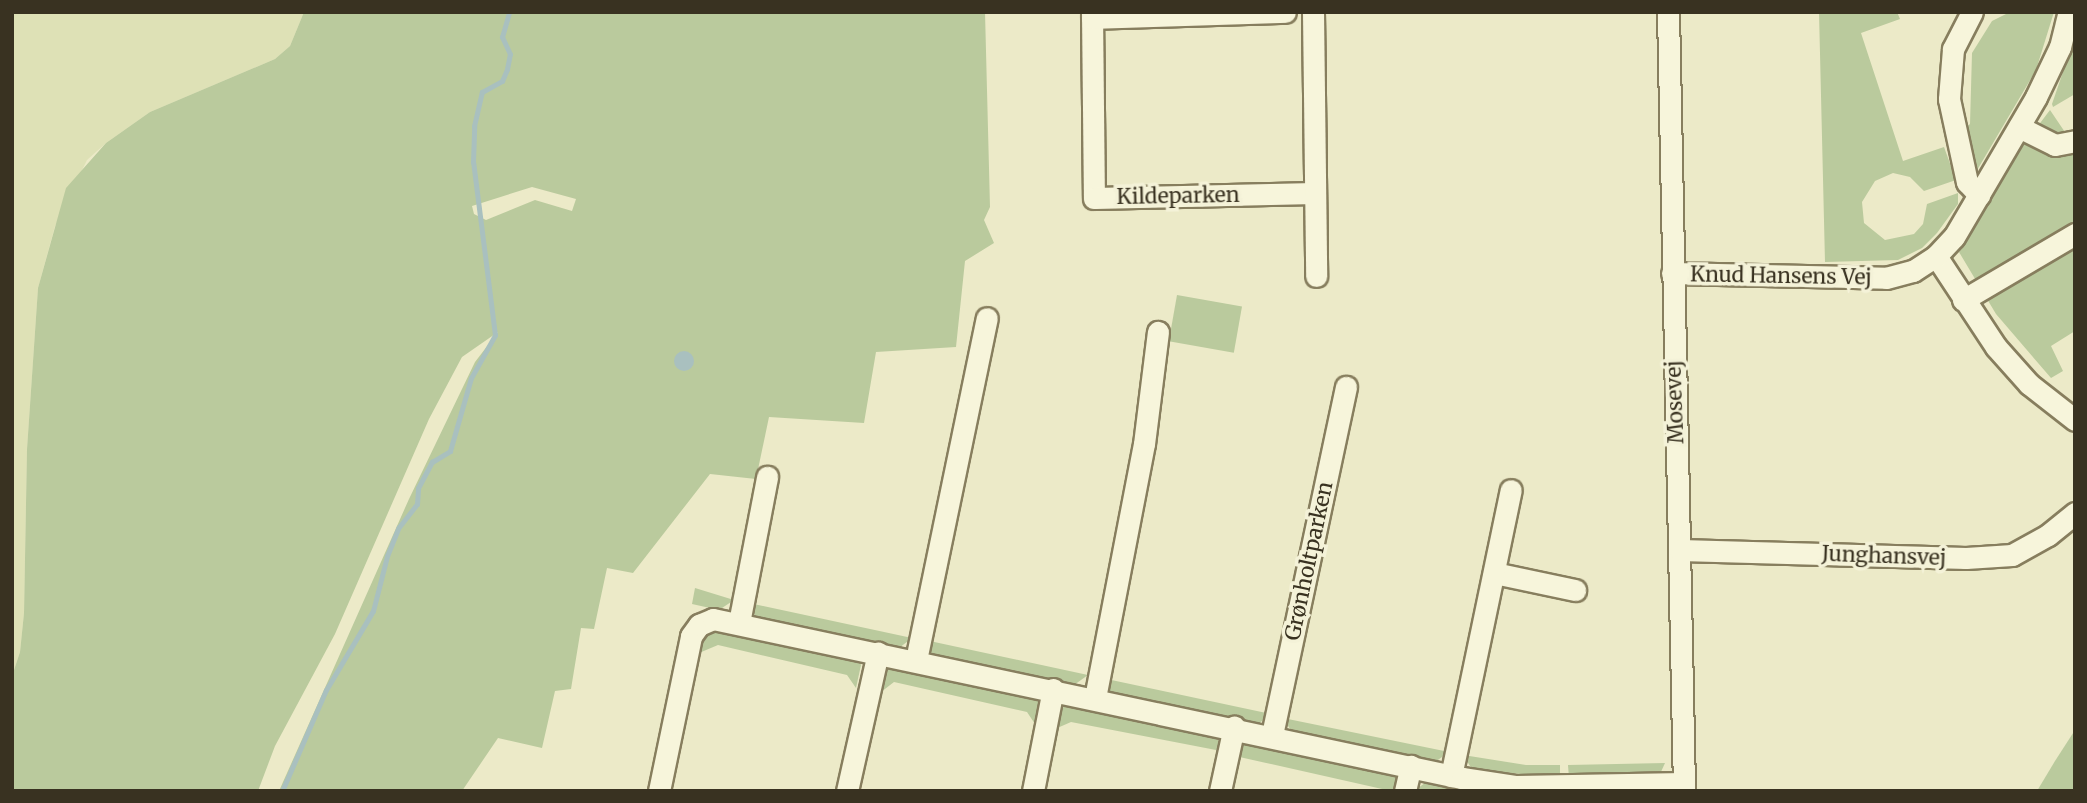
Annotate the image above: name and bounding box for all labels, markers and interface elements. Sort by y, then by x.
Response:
street label: Kildeparken [1116,182,1240,210]
street label: Knud Hansens Vej [1690,262,1872,290]
street label: Mosevej [1661,360,1689,444]
street label: Grønholtparken [1280,479,1338,643]
street label: Junghansvej [1821,541,1947,571]

